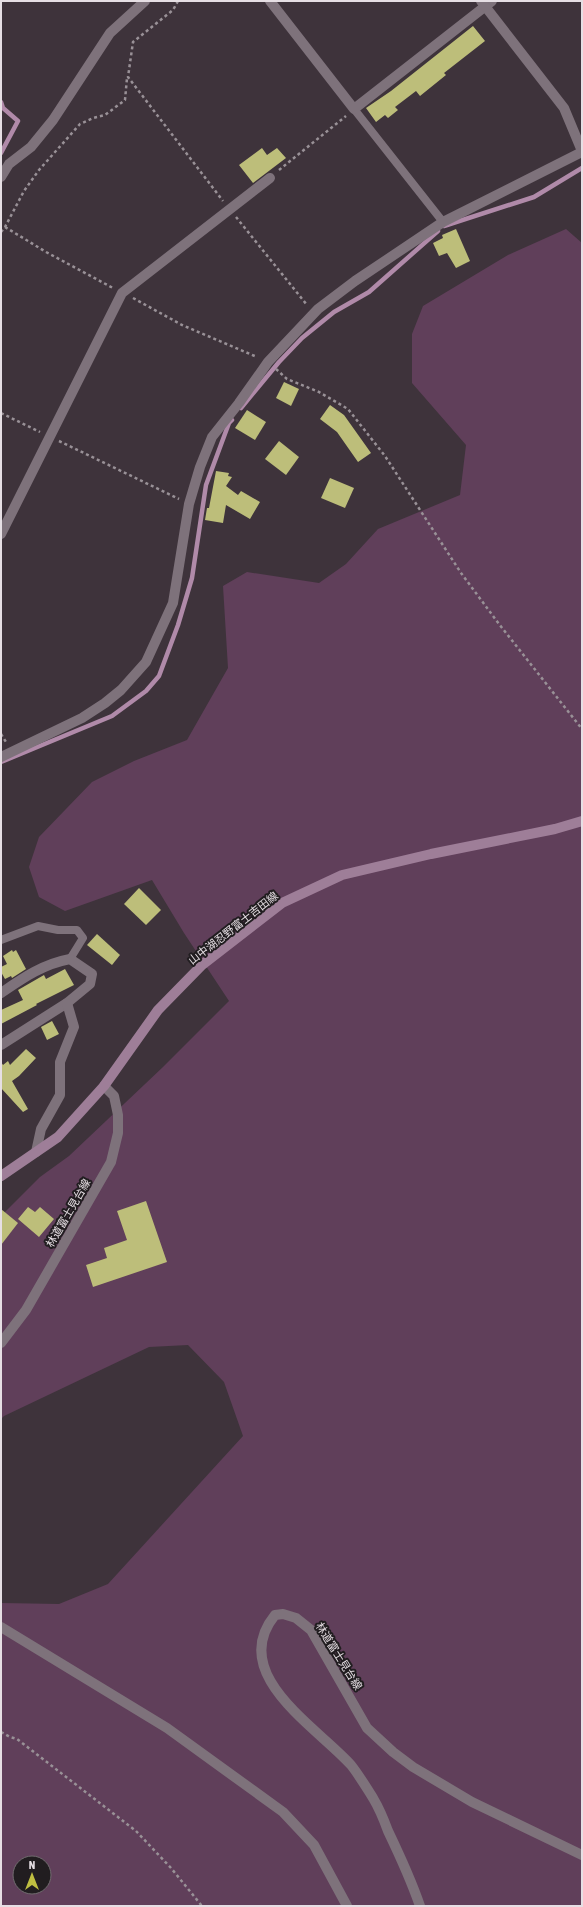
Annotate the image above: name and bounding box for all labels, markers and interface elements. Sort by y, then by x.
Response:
street label: 山中湖忍野富士吉田線 [186,889,280,967]
street label: 林道富士見台線 [44,1177,92,1249]
street label: 林道富士見台線 [314,1620,364,1692]
north arrow [12,1855,52,1895]
text: N [29,1859,35,1871]

